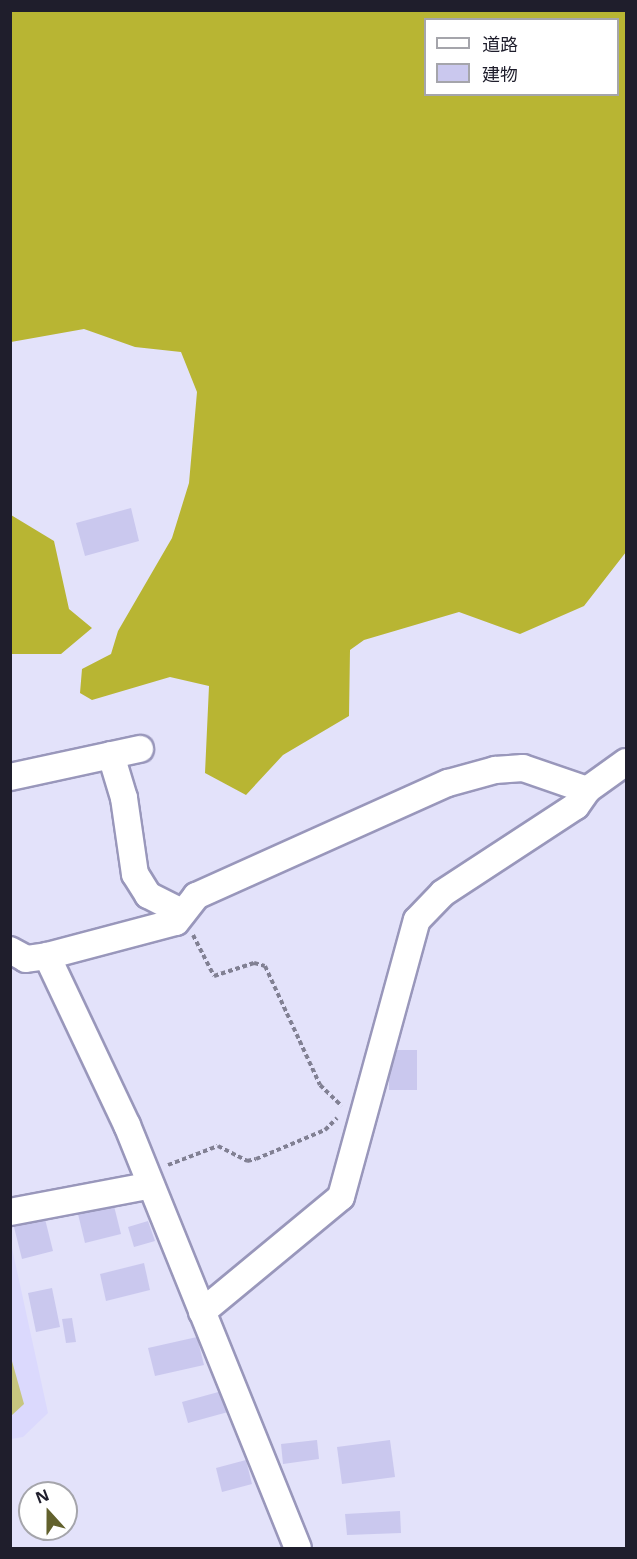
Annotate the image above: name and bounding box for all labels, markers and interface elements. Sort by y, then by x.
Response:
legend [424,18,619,96]
text: 道路 [482,32,518,56]
text: 建物 [482,62,518,86]
north arrow [18,1481,78,1541]
text: N [32,1483,52,1509]

